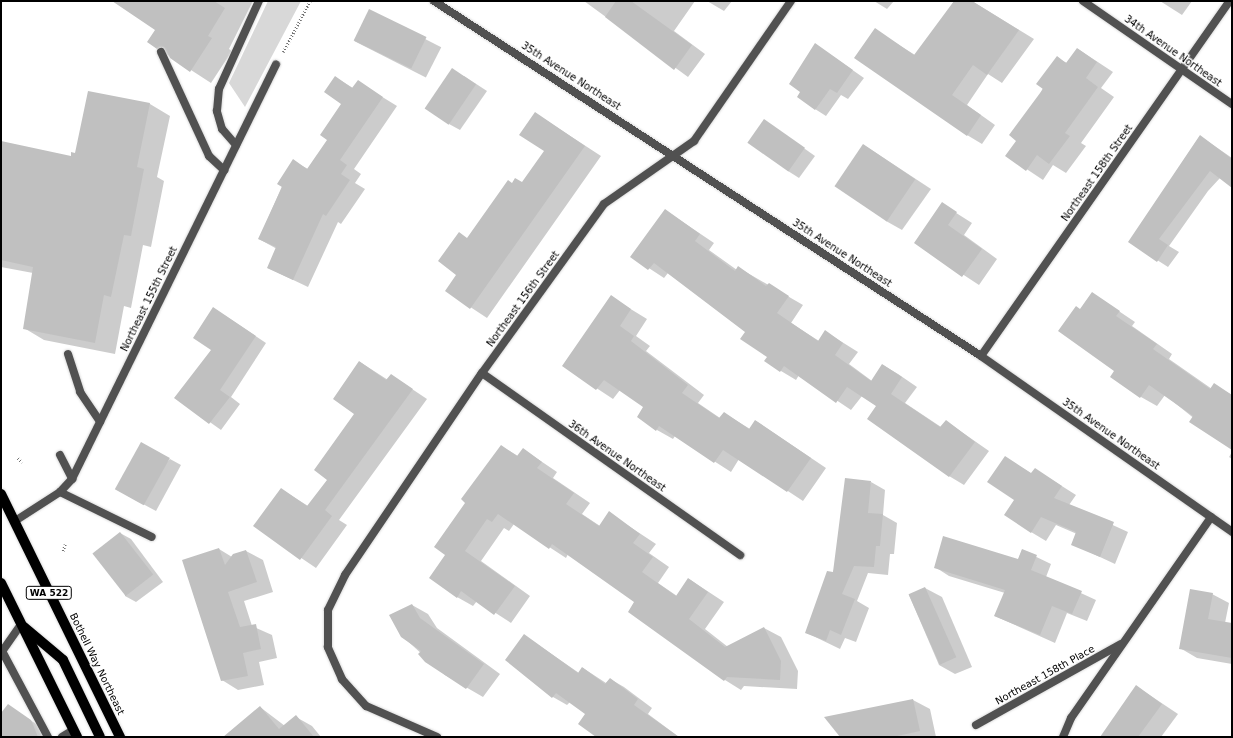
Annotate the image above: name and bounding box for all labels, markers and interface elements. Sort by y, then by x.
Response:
street label: 34th Avenue Northeast [1122,13,1224,89]
street label: 35th Avenue Northeast [519,39,623,113]
street label: Northeast 158th Street [1059,122,1135,224]
street label: 35th Avenue Northeast [790,216,894,290]
street label: Northeast 155th Street [118,244,180,354]
street label: Northeast 156th Street [484,249,562,349]
street label: 35th Avenue Northeast [1060,396,1162,472]
street label: 36th Avenue Northeast [566,418,668,494]
road number: WA 522 [25,586,73,600]
street label: Bothell Way Northeast [67,611,127,717]
street label: Northeast 158th Place [993,643,1097,707]

